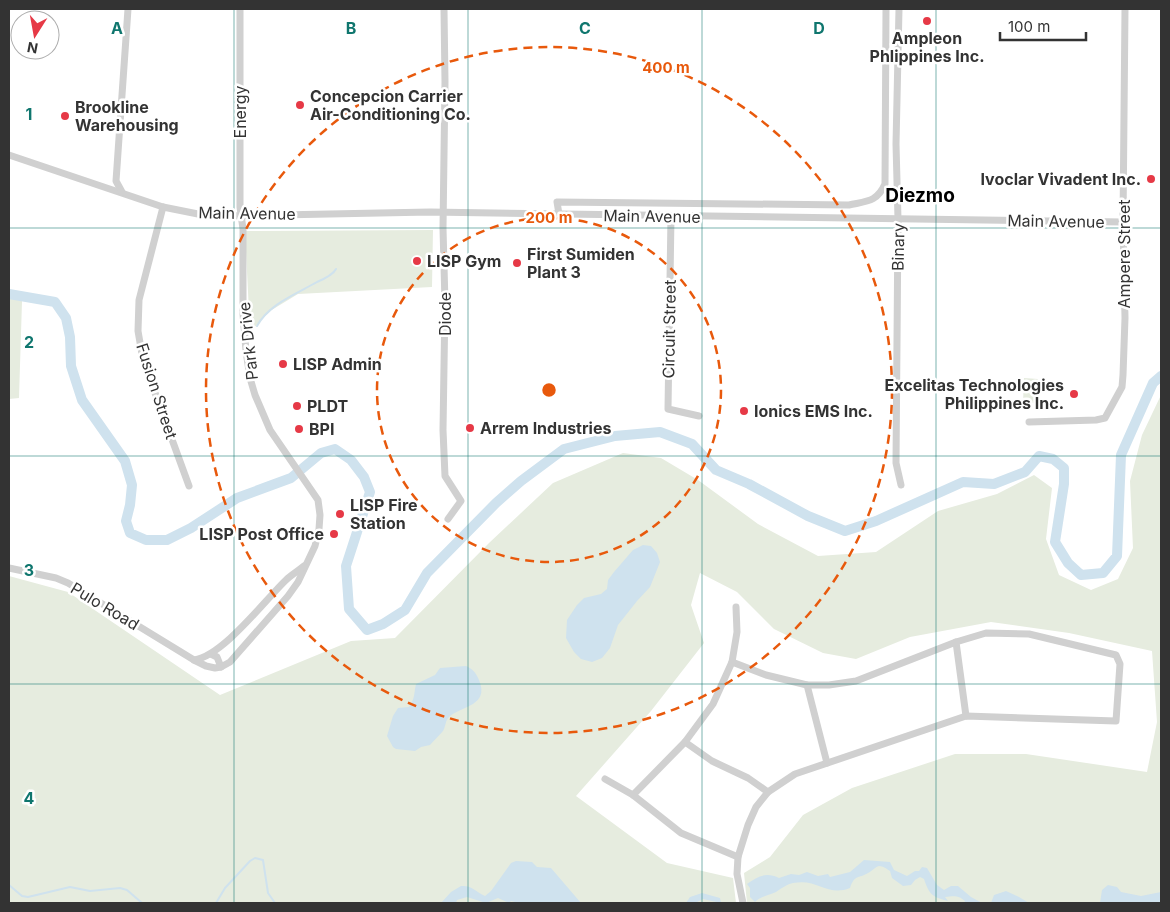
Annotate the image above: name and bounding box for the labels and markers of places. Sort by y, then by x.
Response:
marker: Ampleon Phlippines Inc. [921,15,933,27]
place label: Ampleon Phlippines Inc. [870,28,984,66]
place label: Concepcion Carrier Air-Conditioning Co. [310,86,471,124]
place label: Brookline Warehousing [75,97,179,135]
marker: Concepcion Carrier Air-Conditioning Co. [294,99,306,111]
marker: Brookline Warehousing [59,110,71,122]
place label: Ivoclar Vivadent Inc. [980,169,1141,189]
marker: Ivoclar Vivadent Inc. [1145,173,1157,185]
place label: First Sumiden Plant 3 [527,244,635,282]
place label: LISP Gym [427,251,501,271]
marker: LISP Gym [411,255,423,267]
marker: First Sumiden Plant 3 [511,257,523,269]
place label: LISP Admin [293,354,382,374]
marker: LISP Admin [277,358,289,370]
place label: Excelitas Technologies Philippines Inc. [885,375,1064,413]
centre of rings [540,381,558,399]
marker: Excelitas Technologies Philippines Inc. [1068,388,1080,400]
place label: PLDT [307,396,348,416]
marker: PLDT [291,400,303,412]
place label: Ionics EMS Inc. [754,401,873,421]
marker: Ionics EMS Inc. [738,405,750,417]
place label: Arrem Industries [480,418,611,438]
place label: BPI [309,419,334,439]
marker: Arrem Industries [464,422,476,434]
marker: BPI [293,423,305,435]
place label: LISP Fire Station [350,495,418,533]
marker: LISP Fire Station [334,508,346,520]
place label: LISP Post Office [199,524,324,544]
marker: LISP Post Office [328,528,340,540]

